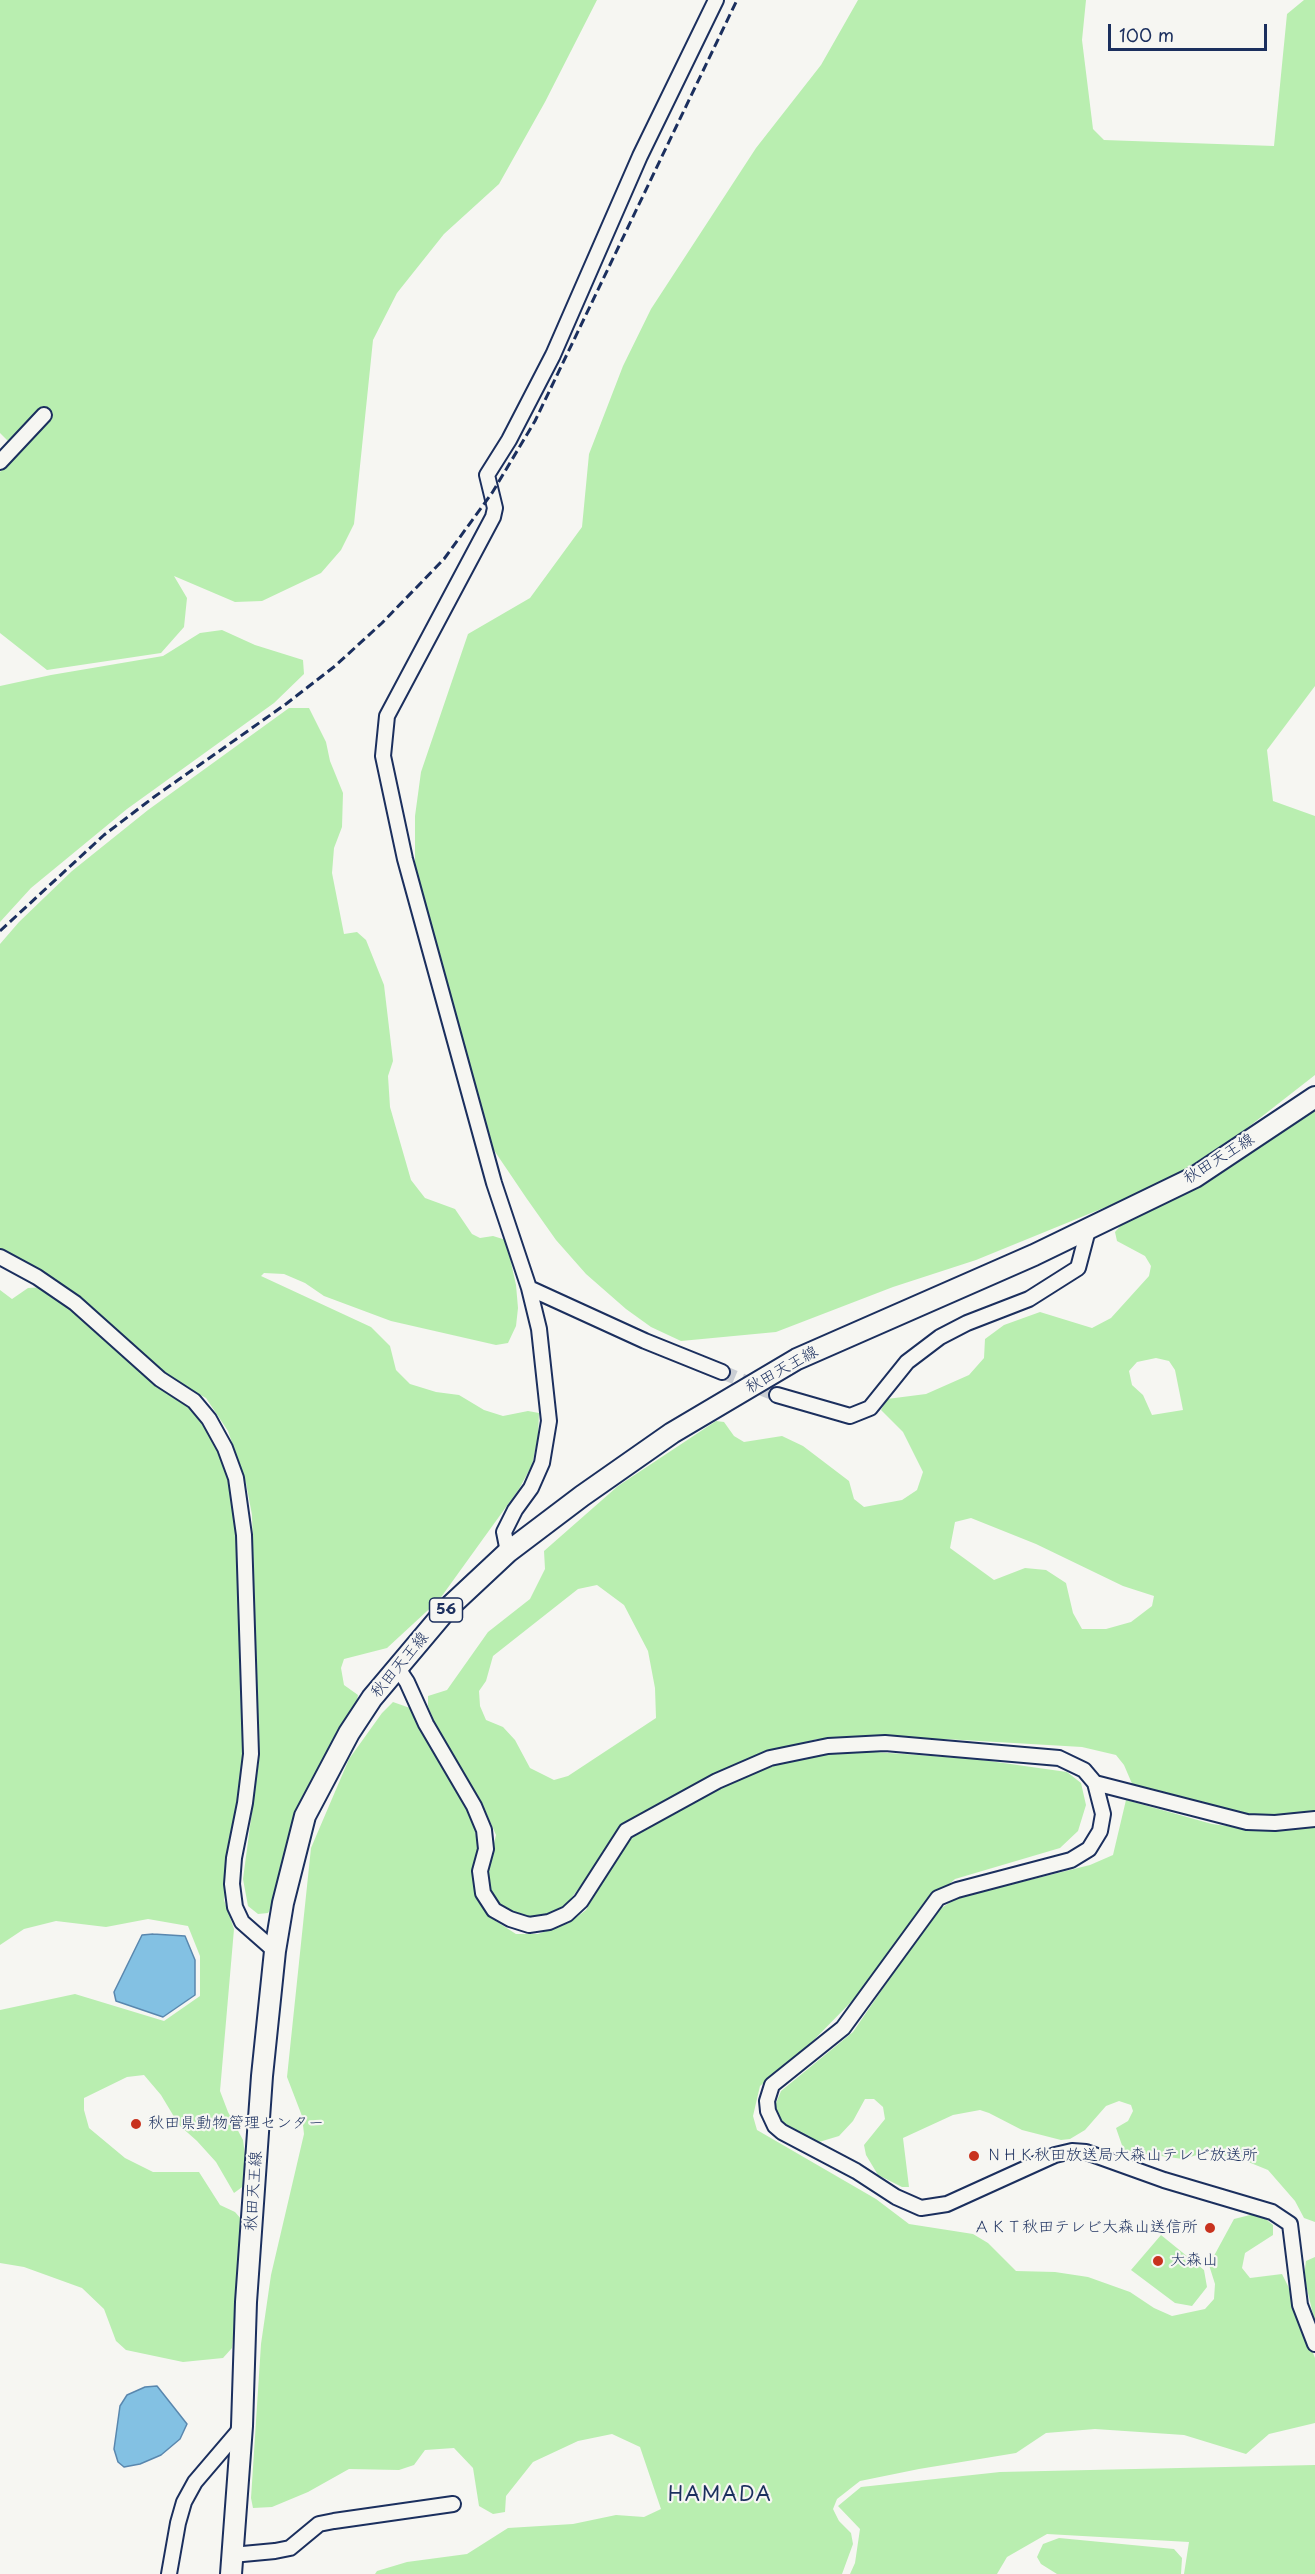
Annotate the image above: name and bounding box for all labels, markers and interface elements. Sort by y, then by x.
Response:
scale bar [1111,12,1270,50]
text: 100 m [1119,21,1174,48]
street label: 秋田天王線 [1180,1130,1258,1188]
street label: 秋田天王線 [742,1342,822,1398]
road number: 56 [430,1598,462,1622]
street label: 秋田天王線 [367,1628,433,1702]
place label: 秋田県動物管理センター [148,2114,324,2134]
marker: 秋田県動物管理センター [129,2117,143,2131]
place label: ＮＨＫ秋田放送局大森山テレビ放送所 [986,2146,1258,2166]
marker: ＮＨＫ秋田放送局大森山テレビ放送所 [967,2149,981,2163]
street label: 秋田天王線 [242,2150,266,2232]
place label: ＡＫＴ秋田テレビ大森山送信所 [974,2218,1198,2238]
marker: ＡＫＴ秋田テレビ大森山送信所 [1203,2221,1217,2235]
place label: 大森山 [1170,2251,1218,2271]
marker: 大森山 [1151,2254,1165,2268]
district label: HAMADA [668,2483,772,2507]

